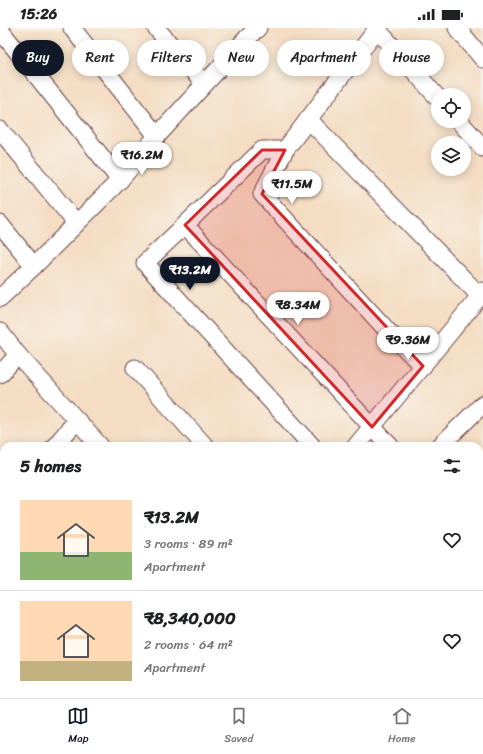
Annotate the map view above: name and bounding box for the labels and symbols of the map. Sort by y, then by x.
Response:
pin: ₹16.2M [109,142,175,176]
pin: ₹11.5M [259,171,325,205]
pin: ₹13.2M [157,257,223,291]
pin: ₹8.34M [265,292,331,326]
pin: ₹9.36M [375,327,441,361]

